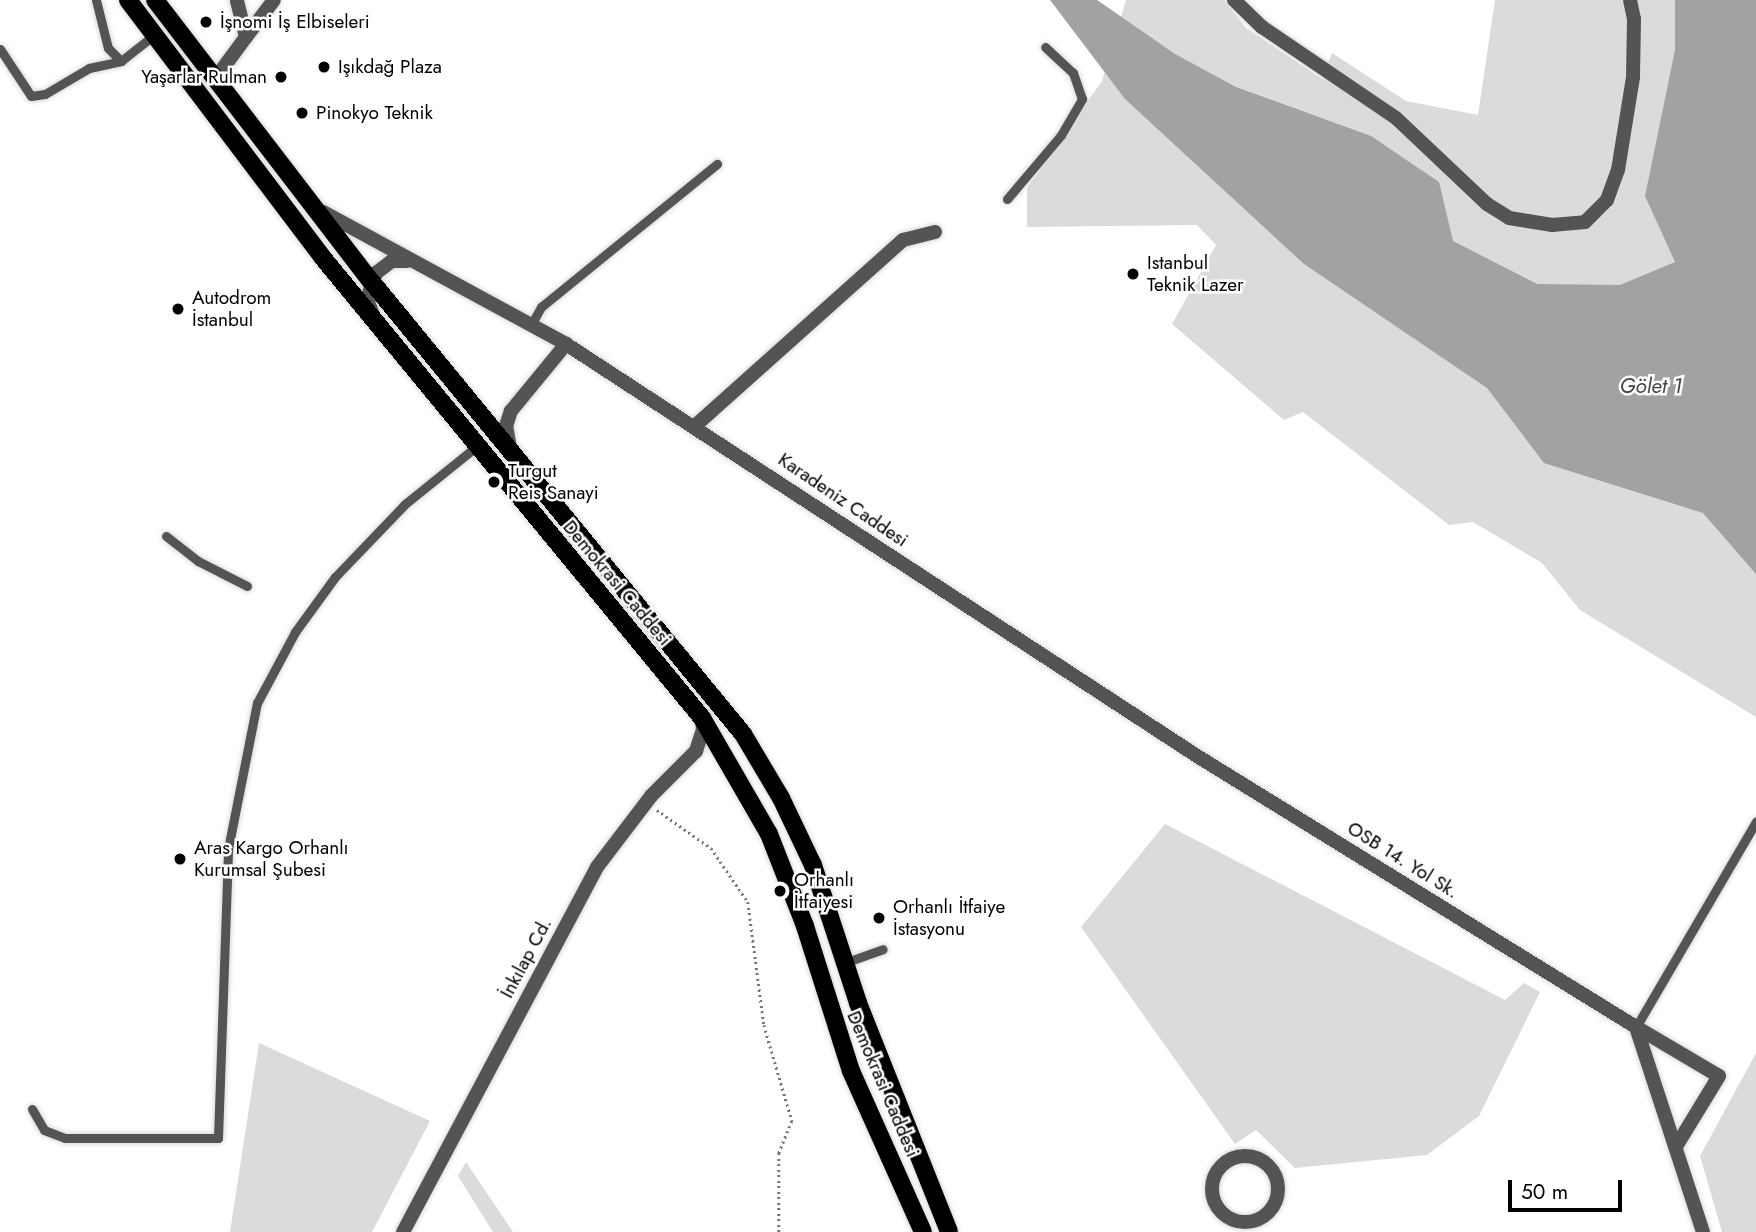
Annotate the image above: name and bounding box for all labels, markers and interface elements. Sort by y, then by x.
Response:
place label: İşnomi İş Elbiseleri [220,11,370,33]
marker: İşnomi İş Elbiseleri [198,14,214,30]
place label: Işıkdağ Plaza [338,56,442,78]
marker: Işıkdağ Plaza [316,59,332,75]
place label: Yaşarlar Rulman [141,66,267,88]
marker: Yaşarlar Rulman [273,69,289,85]
place label: Pinokyo Teknik [316,102,433,124]
marker: Pinokyo Teknik [294,105,310,121]
place label: Istanbul Teknik Lazer [1147,252,1244,296]
marker: Istanbul Teknik Lazer [1125,266,1141,282]
place label: Autodrom İstanbul [192,287,271,331]
marker: Autodrom İstanbul [170,301,186,317]
water label: Gölet 1 [1620,373,1682,399]
street label: Karadeniz Caddesi [774,448,912,552]
place label: Turgut Reis Sanayi [508,460,599,504]
marker: Turgut Reis Sanayi [486,474,502,490]
street label: Demokrasi Caddesi [558,516,676,650]
street label: OSB 14. Yol Sk. [1343,817,1463,903]
place label: Aras Kargo Orhanlı Kurumsal Şubesi [194,837,348,881]
marker: Aras Kargo Orhanlı Kurumsal Şubesi [172,851,188,867]
place label: Orhanlı İtfaiyesi [794,869,854,913]
marker: Orhanlı İtfaiyesi [772,883,788,899]
place label: Orhanlı İtfaiye İstasyonu [893,896,1005,940]
marker: Orhanlı İtfaiye İstasyonu [871,910,887,926]
street label: İnkılap Cd. [495,914,557,1002]
street label: Demokrasi Caddesi [842,1008,924,1160]
scale bar [1511,1166,1625,1210]
text: 50 m [1521,1177,1568,1207]

